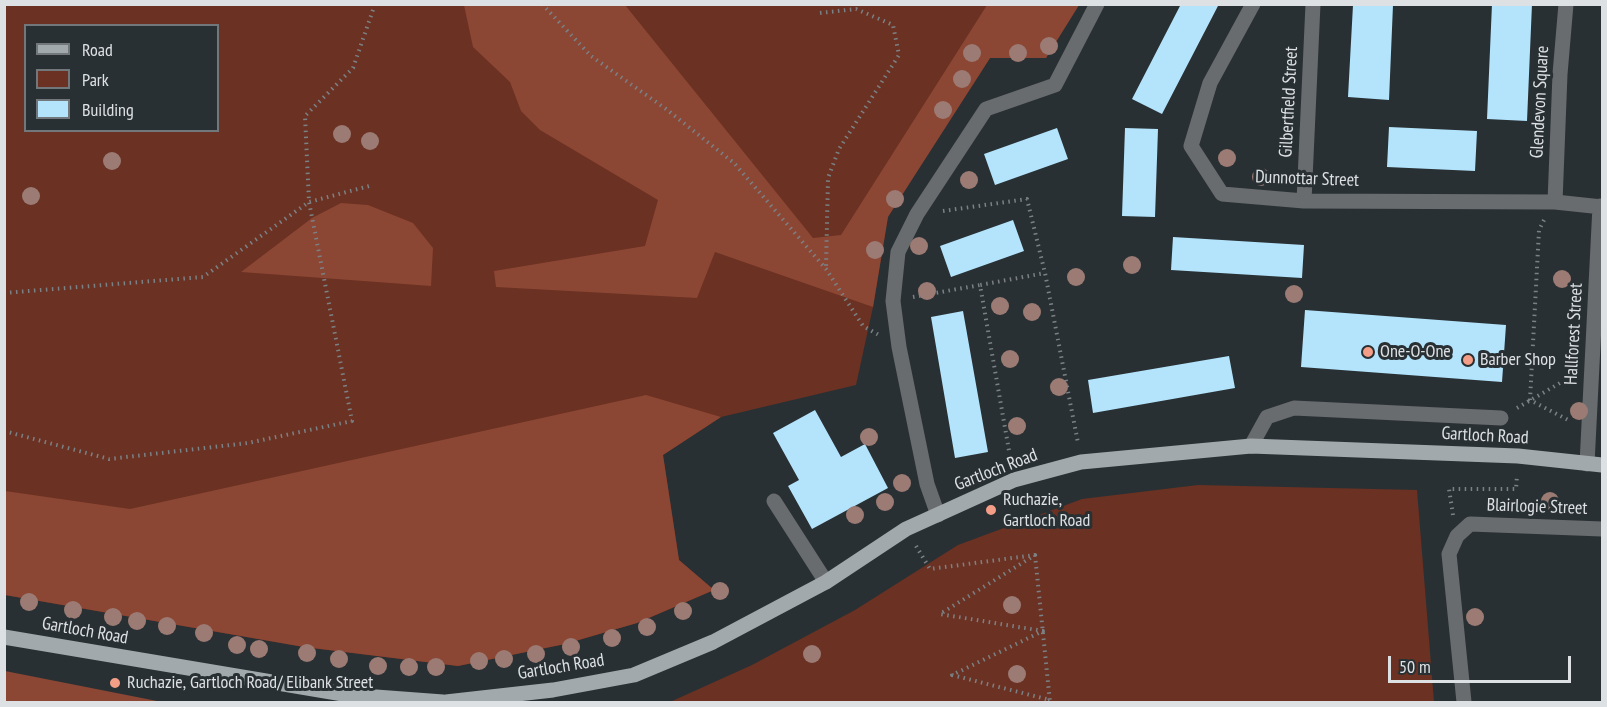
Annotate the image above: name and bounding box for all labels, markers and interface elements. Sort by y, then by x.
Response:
legend [24,24,219,132]
text: Road [82,38,113,61]
street label: Glendevon Square [1526,45,1554,159]
street label: Gilbertfield Street [1275,46,1303,158]
text: Park [82,68,109,91]
text: Building [82,98,134,121]
street label: Dunnottar Street [1255,166,1359,192]
street label: Hallforest Street [1561,283,1587,385]
place label: One-O-One [1380,341,1451,363]
marker: One-O-One [1361,345,1375,359]
place label: Barber Shop [1480,349,1556,371]
marker: Barber Shop [1461,353,1475,367]
street label: Gartloch Road [1441,423,1529,449]
street label: Gartloch Road [951,444,1041,496]
place label: Ruchazie, Gartloch Road [1003,489,1090,532]
street label: Blairlogie Street [1486,494,1588,520]
marker: Ruchazie, Gartloch Road [984,503,998,517]
street label: Gartloch Road [40,613,130,649]
scale bar [1391,644,1574,682]
street label: Gartloch Road [516,650,606,684]
text: 50 m [1399,655,1431,678]
place label: Ruchazie, Gartloch Road/ Elibank Street [127,672,373,694]
marker: Ruchazie, Gartloch Road/ Elibank Street [108,676,122,690]

